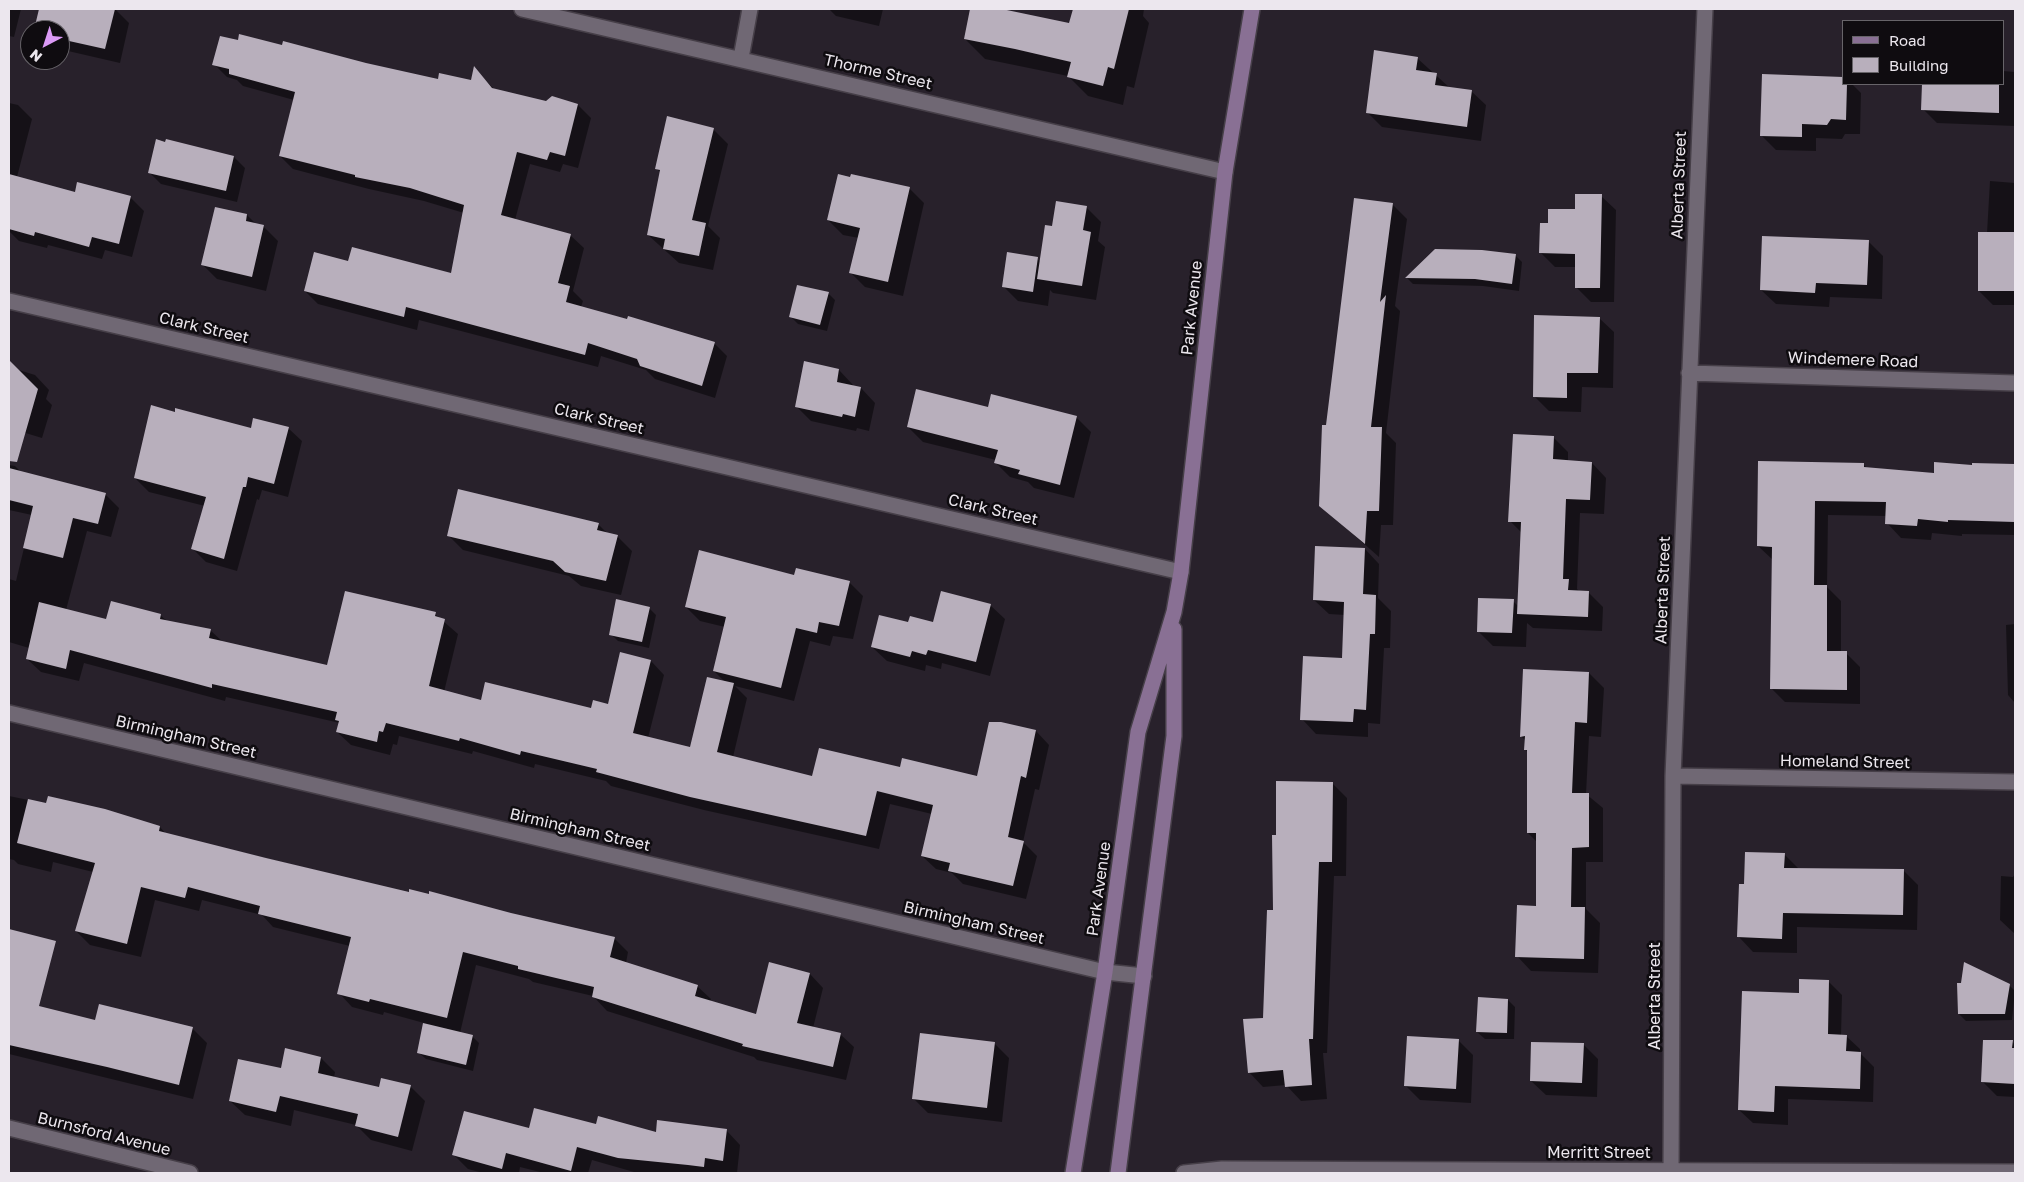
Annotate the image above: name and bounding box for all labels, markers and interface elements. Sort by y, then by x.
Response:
north arrow [20,20,70,70]
legend [1842,20,2004,85]
text: Road [1889,31,1926,49]
text: N [26,46,45,66]
street label: Thorme Street [822,50,934,94]
text: Building [1889,56,1949,74]
street label: Alberta Street [1668,131,1690,239]
street label: Park Avenue [1177,260,1207,356]
street label: Clark Street [157,308,251,348]
street label: Windemere Road [1787,348,1919,372]
street label: Clark Street [552,399,646,439]
street label: Clark Street [946,490,1040,530]
street label: Alberta Street [1652,536,1674,644]
street label: Birmingham Street [114,711,258,763]
street label: Homeland Street [1780,751,1910,773]
street label: Birmingham Street [508,804,652,856]
street label: Park Avenue [1083,841,1115,937]
street label: Birmingham Street [902,897,1046,949]
street label: Alberta Street [1645,942,1665,1050]
street label: Burnsford Avenue [35,1108,173,1160]
street label: Merritt Street [1547,1143,1651,1163]

